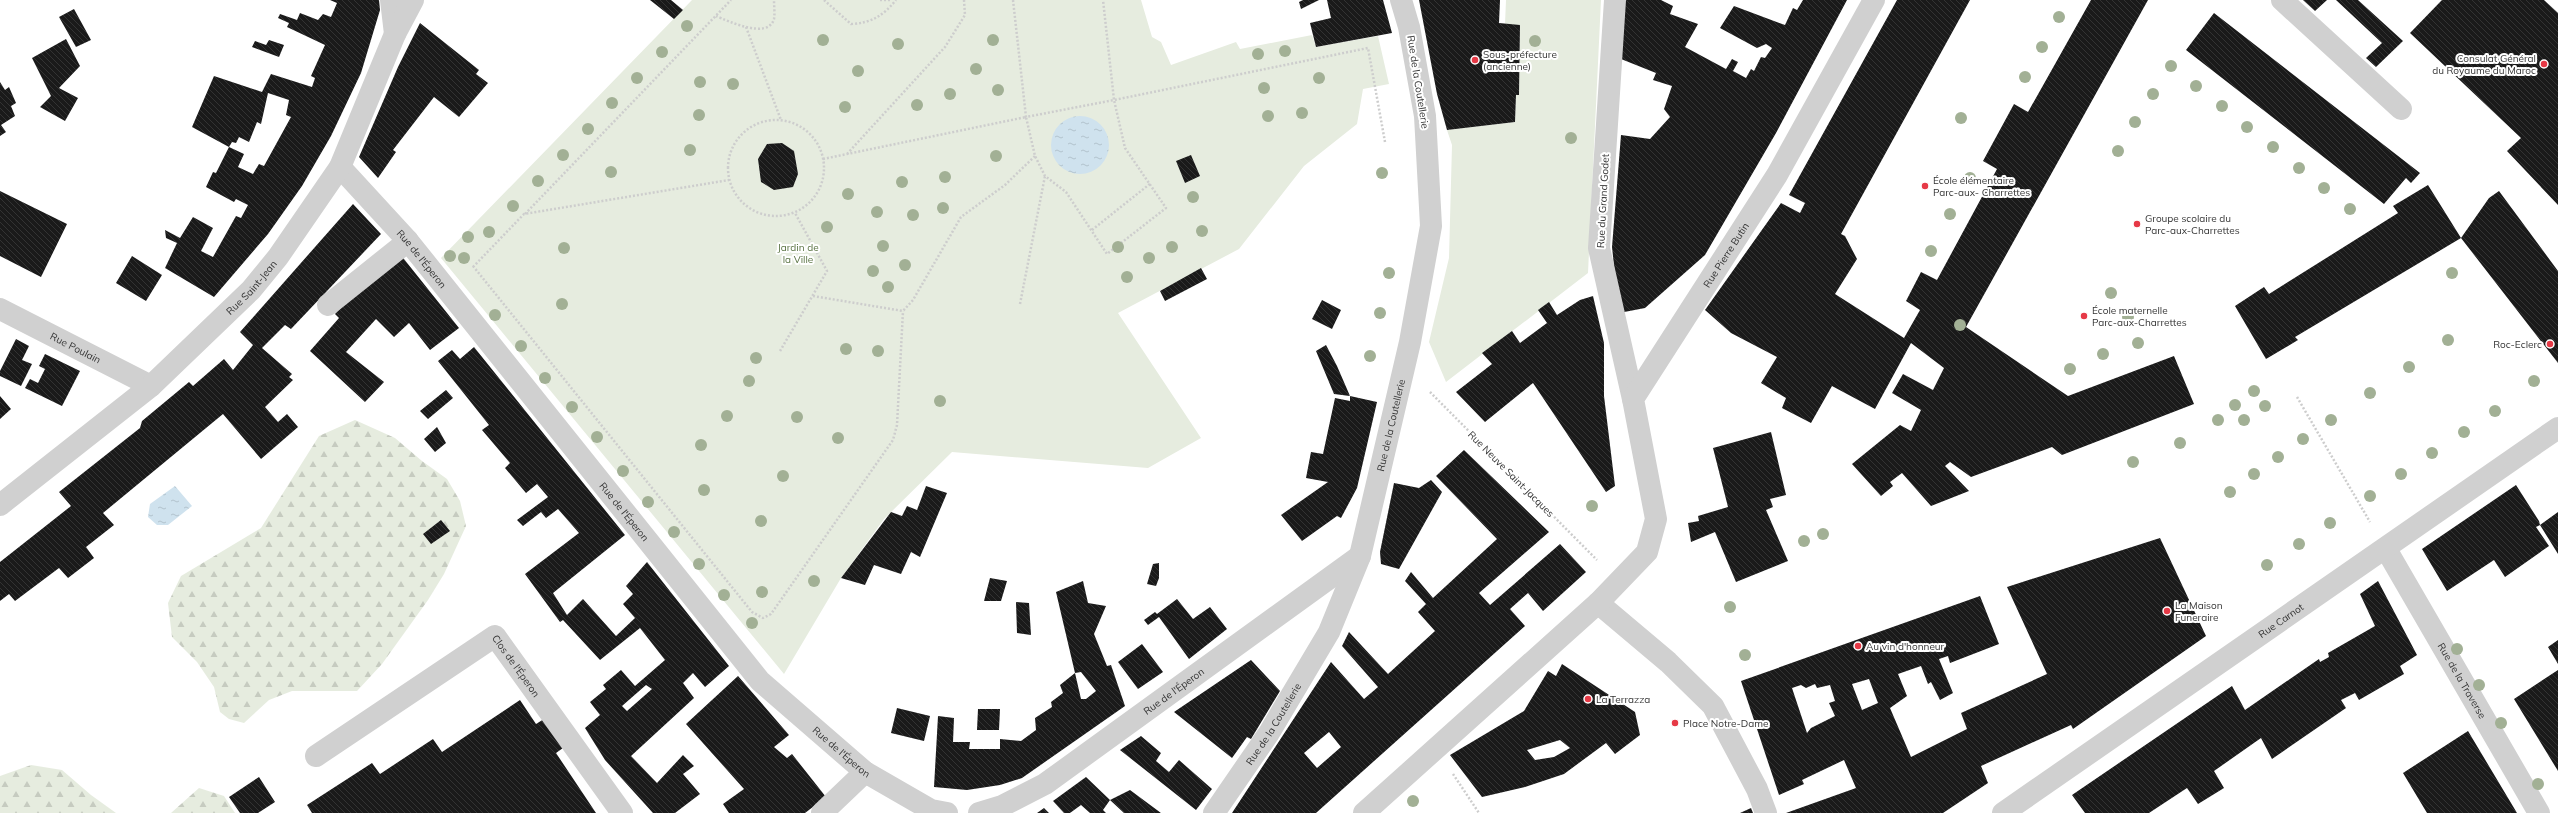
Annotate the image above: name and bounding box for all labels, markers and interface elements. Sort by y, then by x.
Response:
street label: Rue de la Coutellerie [1404,34,1432,130]
place label: Sous-préfecture (ancienne) [1483,48,1557,73]
place label: Consulat Général du Royaume du Maroc [2432,52,2536,77]
marker: Sous-préfecture (ancienne) [1470,55,1480,65]
marker: Consulat Général du Royaume du Maroc [2539,59,2549,69]
street label: Rue du Grand Godet [1594,153,1612,248]
place label: École élémentaire Parc-aux- Charrettes [1933,174,2030,199]
marker: École élémentaire Parc-aux- Charrettes [1920,181,1930,191]
place label: Groupe scolaire du Parc-aux-Charrettes [2145,212,2240,237]
marker: Groupe scolaire du Parc-aux-Charrettes [2132,219,2142,229]
street label: Rue Pierre Butin [1700,220,1751,290]
street label: Rue de l'Éperon [394,227,450,291]
park label: Jardin de la Ville [777,241,819,266]
street label: Rue Saint-Jean [223,257,279,317]
place label: École maternelle Parc-aux-Charrettes [2092,304,2187,329]
marker: École maternelle Parc-aux-Charrettes [2079,311,2089,321]
street label: Rue Poulain [48,329,103,366]
place label: Roc-Eclerc [2493,338,2542,351]
marker: Roc-Eclerc [2545,339,2555,349]
street label: Rue de la Coutellerie [1373,378,1408,473]
street label: Rue Neuve Saint-Jacques [1465,428,1557,520]
street label: Rue de l'Éperon [597,479,652,544]
place label: La Maison Funeraire [2175,599,2223,624]
street label: Rue Carnot [2256,600,2306,641]
marker: La Maison Funeraire [2162,606,2172,616]
street label: Clos de l'Éperon [489,632,543,700]
place label: Au vin d'honneur [1866,640,1945,653]
street label: Rue de la Traverse [2435,640,2489,721]
marker: Au vin d'honneur [1853,641,1863,651]
street label: Rue de l'Éperon [1141,665,1207,717]
street label: Rue de la Coutellerie [1242,681,1304,767]
place label: La Terrazza [1596,693,1650,706]
marker: La Terrazza [1583,694,1593,704]
place label: Place Notre-Dame [1683,717,1769,730]
marker: Place Notre-Dame [1670,718,1680,728]
street label: Rue de l'Éperon [810,723,873,780]

